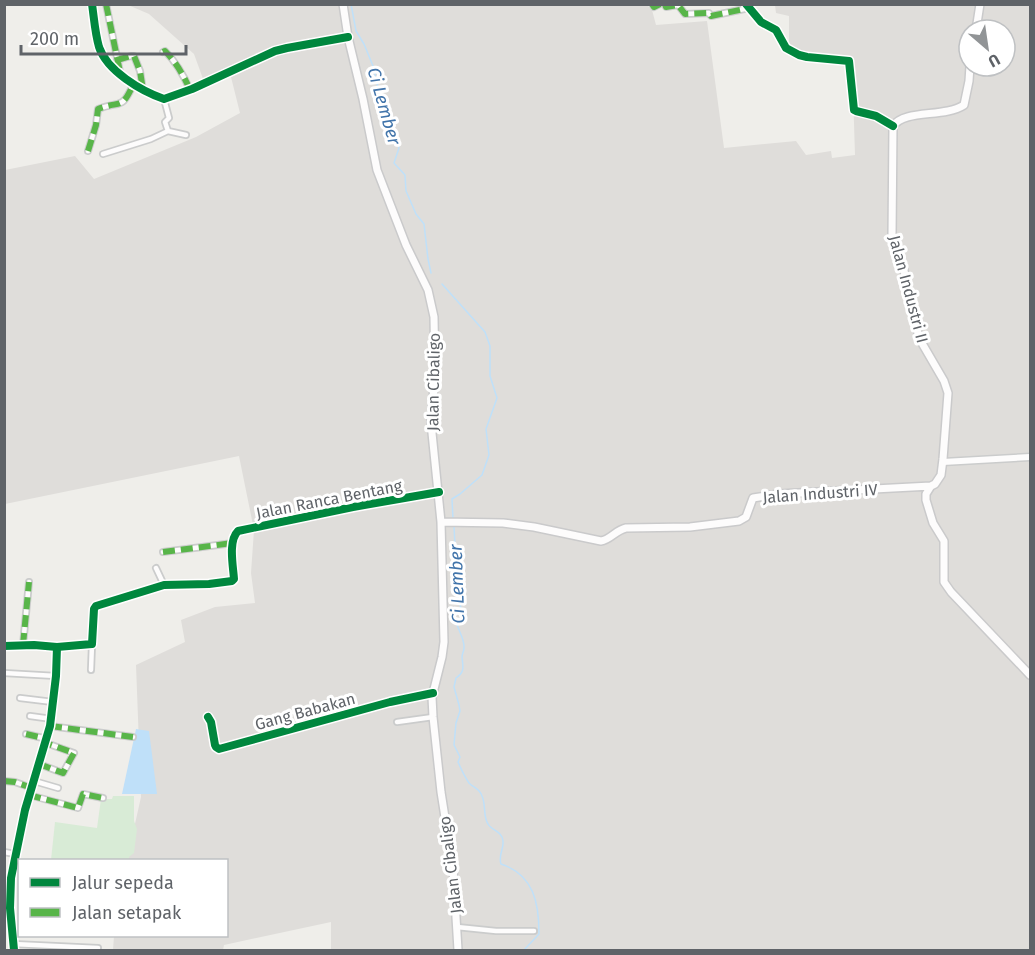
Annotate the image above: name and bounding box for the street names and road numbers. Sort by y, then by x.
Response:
street label: Jalan Industri II [885,233,932,345]
street label: Jalan Cibaligo [423,333,444,431]
street label: Jalan Ranca Bentang [255,476,404,523]
street label: Jalan Industri IV [762,480,878,507]
street label: Gang Babakan [253,689,357,734]
street label: Jalan Cibaligo [435,815,466,915]

